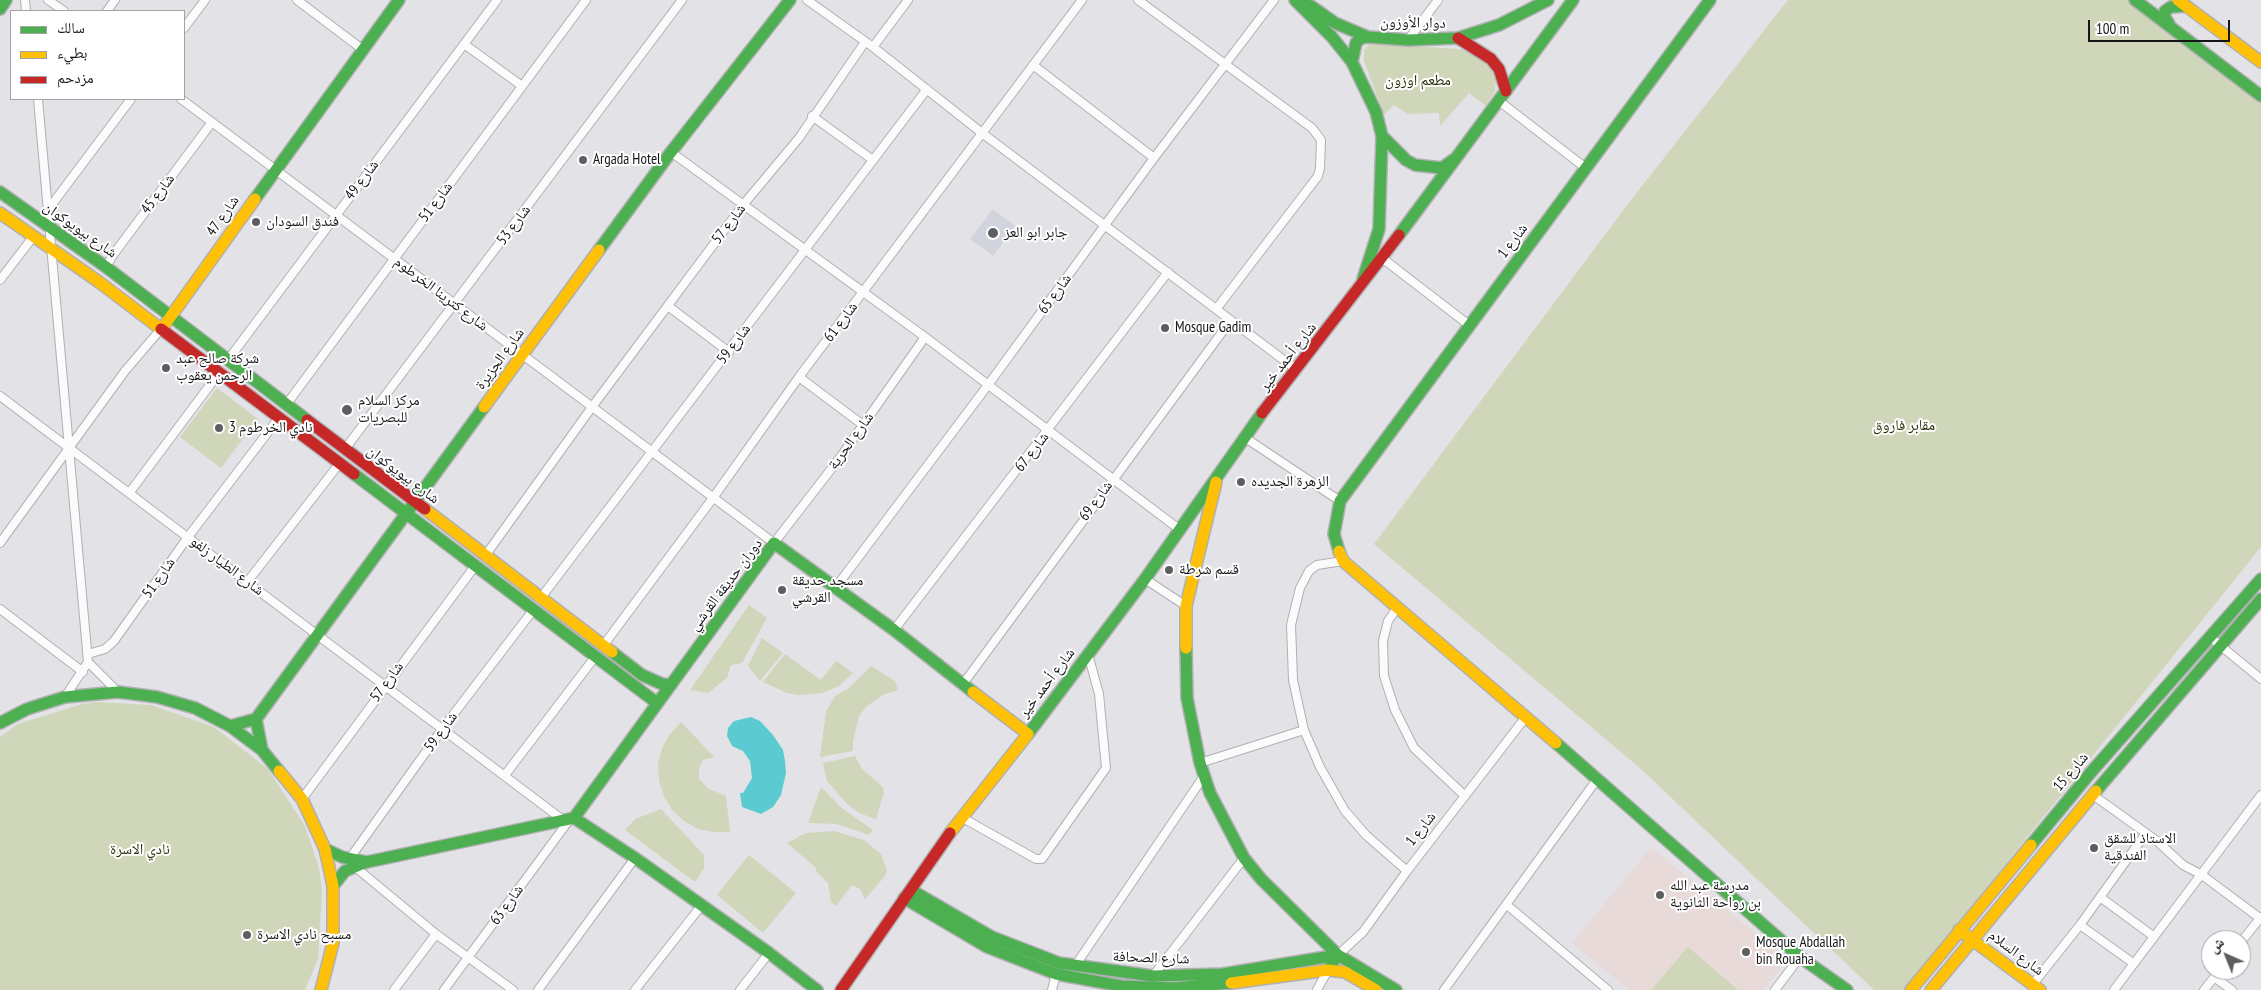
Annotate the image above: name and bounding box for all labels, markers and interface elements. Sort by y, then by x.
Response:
legend [10,10,185,100]
scale bar [2091,10,2234,42]
street label: دوار الأوزون [1380,13,1446,33]
text: سالك [57,18,85,37]
text: 100 m [2096,19,2129,38]
text: بطيء [57,43,87,62]
text: مزدحم [57,68,94,87]
park label: مطعم اوزون [1385,72,1451,90]
place label: Argada Hotel [593,151,661,169]
marker: Argada Hotel [577,154,589,166]
street label: شارع 49 [341,157,383,203]
street label: شارع 45 [137,171,179,217]
street label: شارع 51 [415,179,457,225]
street label: شارع 47 [203,192,243,240]
street label: شارع بيويوكوان [40,198,120,262]
street label: شارع 57 [708,201,750,247]
street label: شارع 53 [493,202,535,248]
place label: فندق السودان [266,213,339,231]
marker: فندق السودان [250,216,262,228]
street label: شارع 1 [1494,220,1532,262]
place label: جابر ابو العز [1004,224,1068,242]
marker: جابر ابو العز [986,226,1000,240]
street label: شارع كترينا الخرطوم [390,253,492,335]
street label: شارع 65 [1034,270,1076,318]
street label: شارع 61 [820,299,862,345]
place label: Mosque Gadim [1175,319,1251,337]
street label: شارع أحمد خير [1256,319,1320,395]
street label: شارع 59 [713,321,755,367]
marker: Mosque Gadim [1159,322,1171,334]
street label: شارع الجزيرة [472,325,528,393]
place label: شركة صالح عبد الرحمن يعقوب [176,350,259,385]
marker: شركة صالح عبد الرحمن يعقوب [160,362,172,374]
place label: مركز السلام للبصريات [358,392,420,427]
marker: مركز السلام للبصريات [340,403,354,417]
street label: شارع الحرية [824,409,878,473]
park label: مقابر فاروق [1873,417,1935,435]
place label: نادي الخرطوم 3 [229,419,313,437]
marker: نادي الخرطوم 3 [213,422,225,434]
street label: شارع 67 [1011,429,1053,475]
street label: شارع بيويوكوان [363,442,443,508]
place label: الزهرة الجديده [1251,473,1329,491]
marker: الزهرة الجديده [1235,476,1247,488]
street label: شارع 69 [1075,477,1117,525]
street label: شارع الطيار زلفو [187,532,267,600]
street label: دوران حديقة القرشي [685,535,767,635]
street label: شارع 51 [139,554,179,602]
place label: قسم شرطة [1179,561,1239,579]
marker: قسم شرطة [1163,564,1175,576]
place label: مسجد حديقة القرشي [792,572,863,607]
marker: مسجد حديقة القرشي [776,584,788,596]
street label: شارع أحمد خير [1015,645,1079,721]
street label: شارع 57 [366,658,408,706]
street label: شارع 59 [420,708,462,756]
street label: شارع 15 [2050,749,2092,795]
street label: شارع 1 [1402,808,1440,850]
place label: الاستاذ للشقق الفندقية [2104,830,2176,865]
park label: نادي الاسرة [110,841,170,859]
marker: الاستاذ للشقق الفندقية [2088,842,2100,854]
place label: مدرسة عبد الله بن رواحة الثانوية [1670,877,1761,912]
street label: شارع 63 [486,881,528,929]
marker: مدرسة عبد الله بن رواحة الثانوية [1654,889,1666,901]
place label: مسبح نادي الاسرة [257,926,351,944]
street label: شارع السلام [1985,926,2047,980]
marker: مسبح نادي الاسرة [241,929,253,941]
north arrow [2201,930,2251,980]
text: ش [2205,933,2228,957]
place label: Mosque Abdallah bin Rouaha [1756,934,1845,969]
marker: Mosque Abdallah bin Rouaha [1740,946,1752,958]
street label: شارع الصحافة [1112,948,1190,968]

